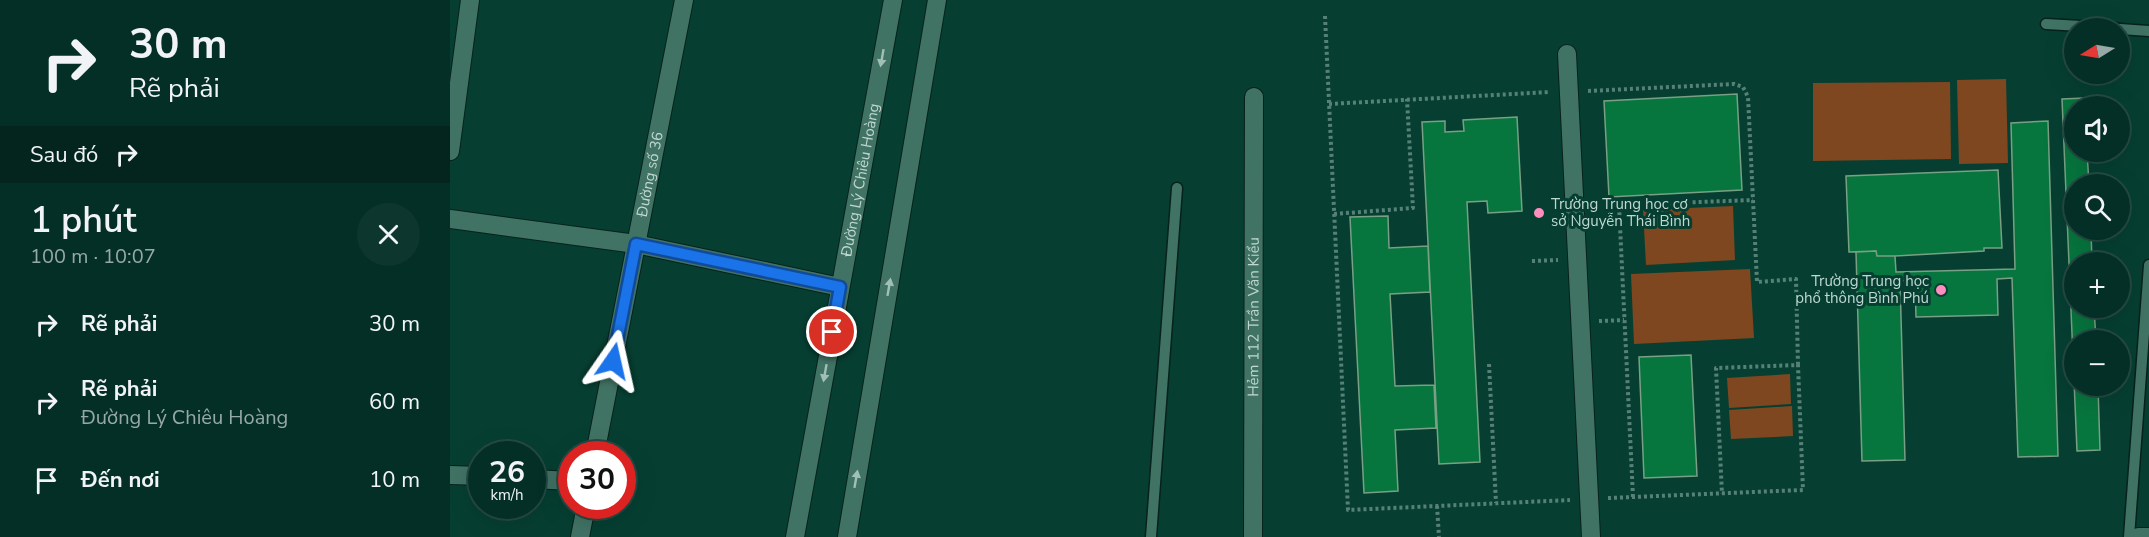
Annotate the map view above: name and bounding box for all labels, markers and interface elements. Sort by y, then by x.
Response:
text: 30 m [129,16,228,73]
north arrow [2064,18,2130,84]
map controls [2064,18,2130,396]
icon: right [30,24,108,102]
one-way arrow [877,48,886,67]
text: Rẽ phải [129,70,220,107]
button: sound [2064,96,2130,162]
street label: Đường Lý Chiêu Hoàng [836,102,884,259]
street label: Đường số 36 [631,130,668,220]
icon: right [110,138,143,171]
text: Sau đó [30,140,98,170]
button: search [2064,174,2130,240]
place label: Trường Trung học cơ sở Nguyễn Thái Bình [1551,194,1690,231]
text: 1 phút [30,196,137,245]
button: close [357,203,420,266]
marker: Trường Trung học cơ sở Nguyễn Thái Bình [1532,206,1546,220]
street label: Hẻm 112 Trần Văn Kiểu [1243,237,1264,397]
text: 100 m · 10:07 [30,243,156,270]
button: + [2064,252,2130,318]
place label: Trường Trung học phổ thông Bình Phú [1795,271,1929,308]
one-way arrow [885,277,894,296]
marker: Trường Trung học phổ thông Bình Phú [1934,283,1948,297]
pin [806,306,857,357]
icon: right [30,308,63,341]
text: Rẽ phải [81,309,157,339]
text: 30 m [369,309,420,339]
icon: arrive [815,315,848,348]
position arrow [581,329,645,393]
button: − [2064,330,2130,396]
one-way arrow [820,364,829,383]
text: Rẽ phải [81,374,157,404]
icon: right [30,386,63,419]
text: 60 m [369,387,420,417]
text: Đường Lý Chiêu Hoàng [81,404,288,431]
speed limit sign: 30 [558,441,636,519]
text: 26 [489,452,525,493]
icon: arrive [30,464,63,497]
text: Đến nơi [81,465,160,495]
text: 10 m [369,465,420,495]
one-way arrow [852,470,861,489]
text: km/h [490,485,524,505]

